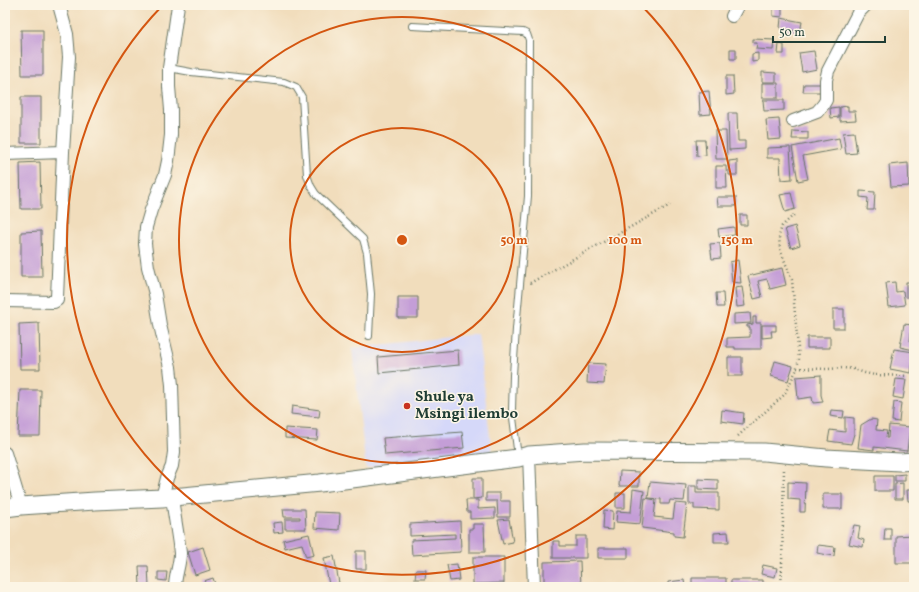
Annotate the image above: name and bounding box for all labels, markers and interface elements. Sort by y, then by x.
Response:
scale bar [773,18,885,44]
text: 50 m [779,25,805,41]
centre of rings [395,233,409,247]
text: 50 m [500,233,528,249]
text: 100 m [608,233,642,249]
text: 150 m [721,233,753,249]
place label: Shule ya Msingi ilembo [415,387,519,425]
marker: Shule ya Msingi ilembo [402,401,412,411]

